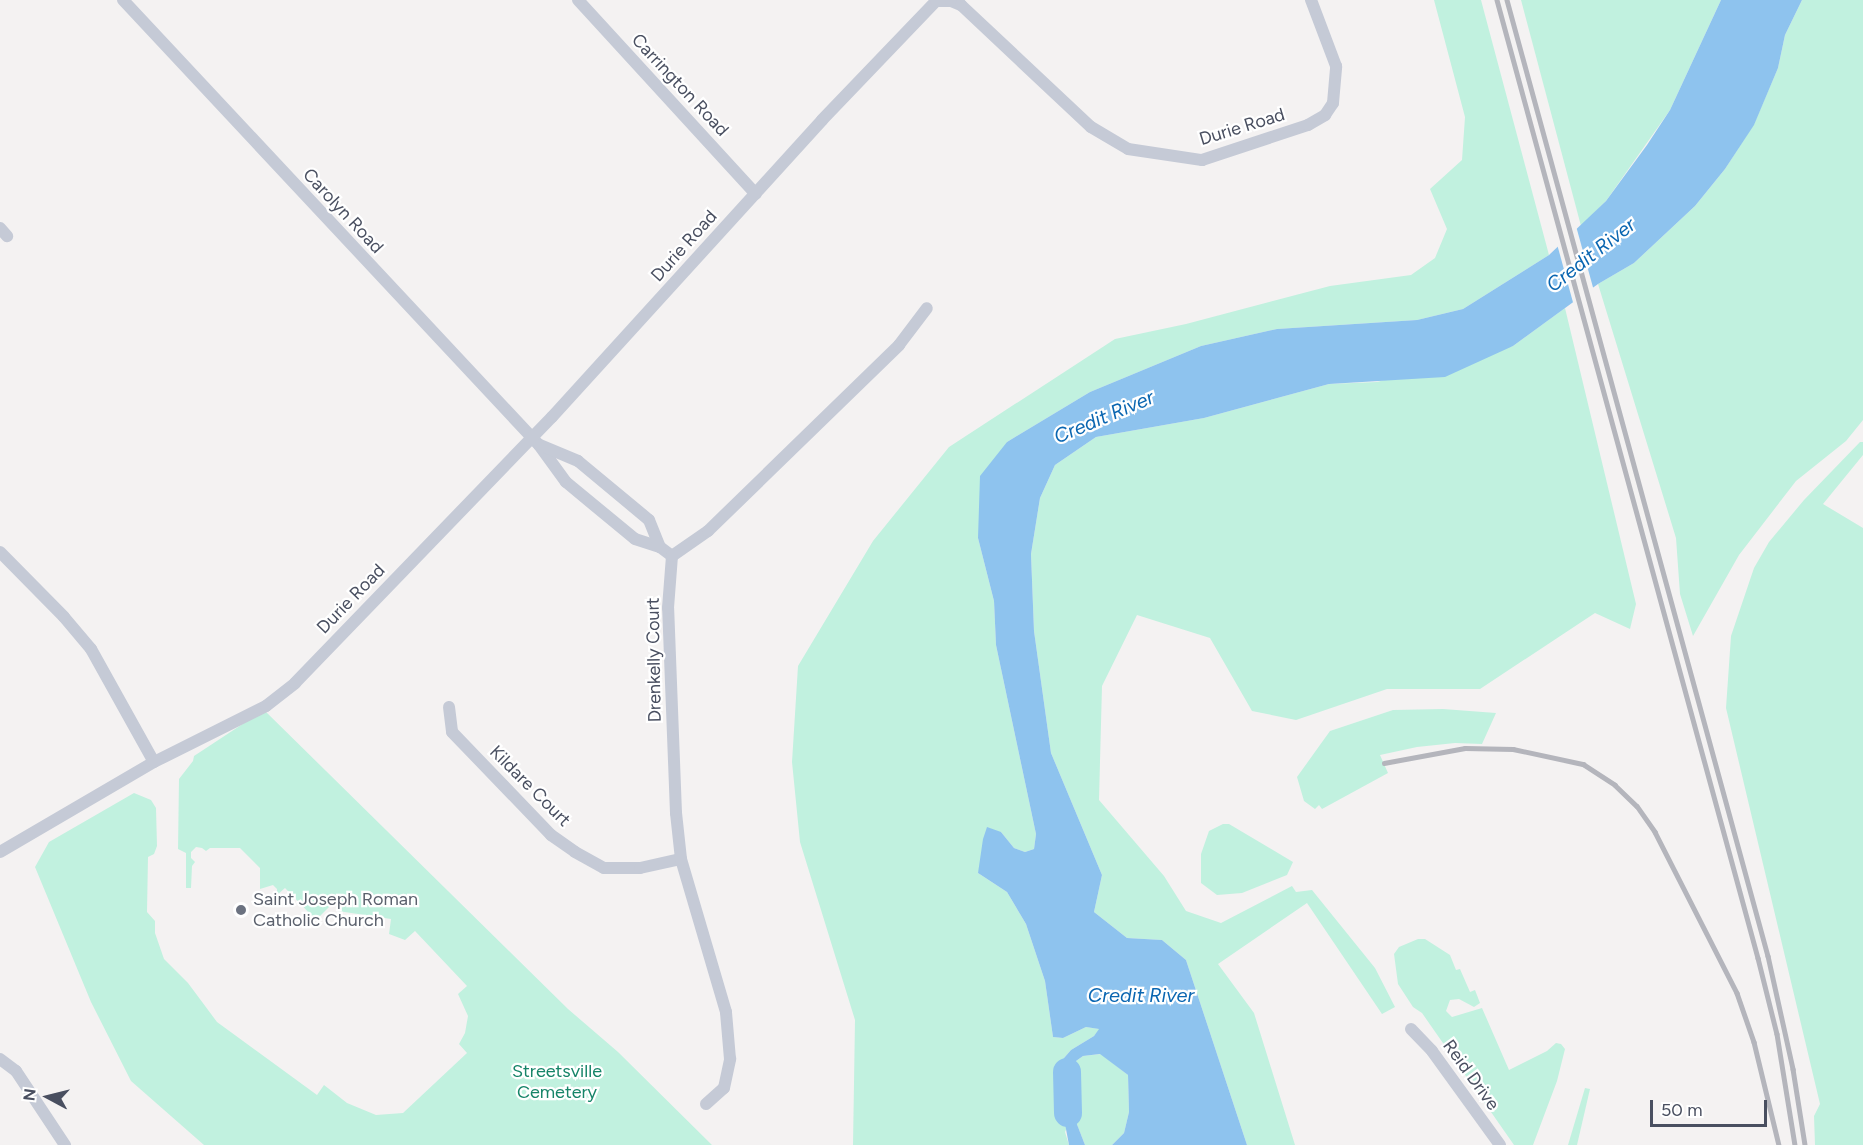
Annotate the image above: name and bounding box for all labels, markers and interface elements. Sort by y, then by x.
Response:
street label: Carrington Road [627,29,733,141]
street label: Durie Road [1197,104,1287,150]
street label: Carolyn Road [298,164,388,258]
street label: Durie Road [646,206,722,286]
water label: Credit River [1542,213,1640,297]
water label: Credit River [1050,385,1158,449]
street label: Durie Road [313,560,389,638]
street label: Drenkelly Court [642,597,666,723]
street label: Kildare Court [485,741,575,831]
place label: Saint Joseph Roman Catholic Church [253,889,418,932]
marker: Saint Joseph Roman Catholic Church [234,903,248,917]
water label: Credit River [1088,983,1194,1007]
street label: Reid Drive [1438,1036,1504,1114]
park label: Streetsville Cemetery [512,1061,602,1104]
north arrow [18,1067,78,1127]
text: N [19,1087,40,1102]
scale bar [1653,1088,1770,1126]
text: 50 m [1661,1099,1703,1121]

